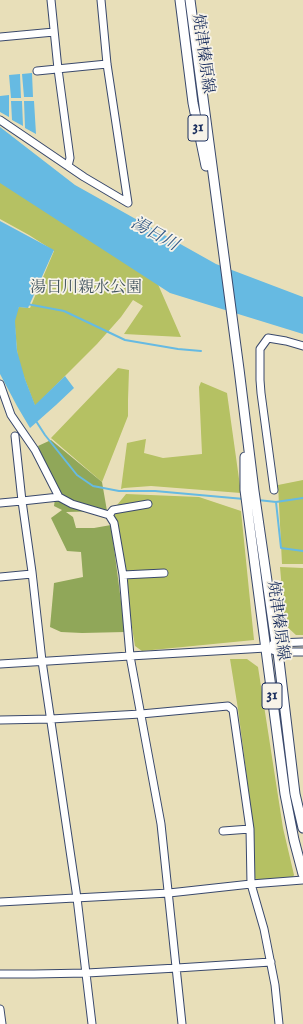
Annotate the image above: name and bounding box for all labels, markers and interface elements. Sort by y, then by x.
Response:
street label: 焼津榛原線 [187,13,217,95]
road number: 31 [188,115,208,141]
water label: 湯日川 [127,214,181,256]
park label: 湯日川親水公園 [30,279,142,299]
street label: 焼津榛原線 [262,580,292,662]
road number: 31 [262,683,282,709]

